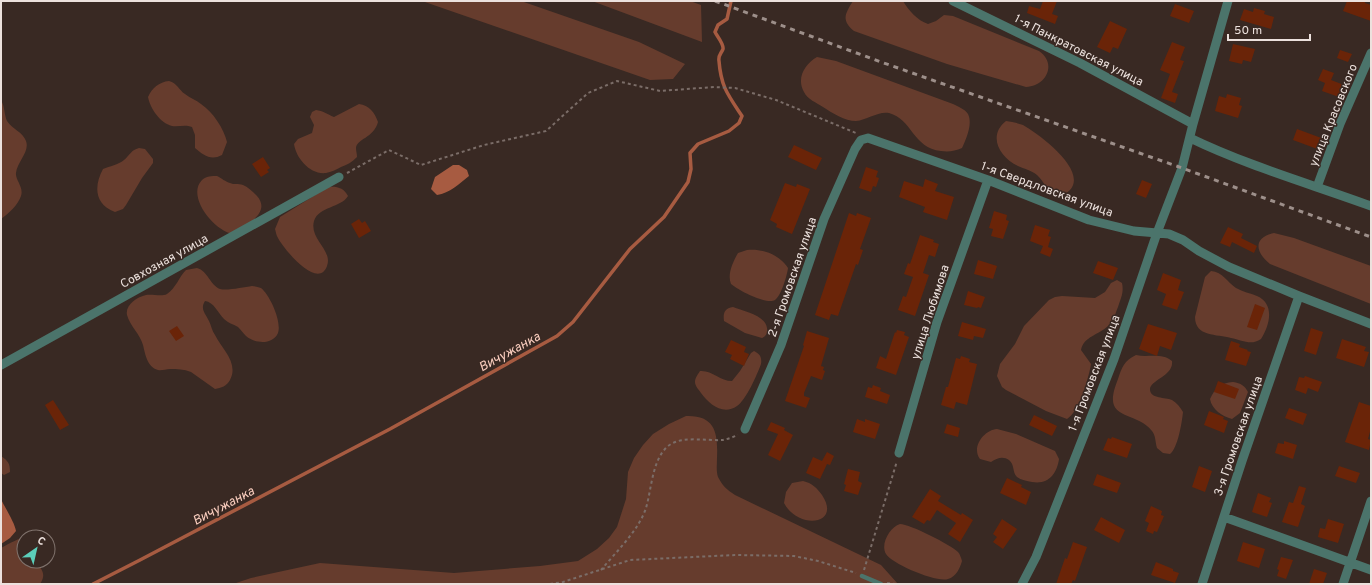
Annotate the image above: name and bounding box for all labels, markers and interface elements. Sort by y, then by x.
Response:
street label: 1-я Панкратовская улица [1011,11,1146,91]
scale bar [1228,16,1310,42]
text: 50 m [1234,23,1262,39]
street label: улица Красовского [1306,61,1362,169]
street label: 1-я Свердловская улица [978,159,1115,221]
street label: 2-я Громовская улица [765,215,821,339]
street label: Совхозная улица [118,231,211,293]
street label: улица Любимова [908,263,954,362]
street label: 1-я Громовская улица [1065,313,1125,434]
water label: Вичужанка [476,329,544,376]
street label: 3-я Громовская улица [1211,374,1267,498]
water label: Вичужанка [190,484,258,530]
north arrow [16,529,56,569]
text: С [34,534,48,549]

